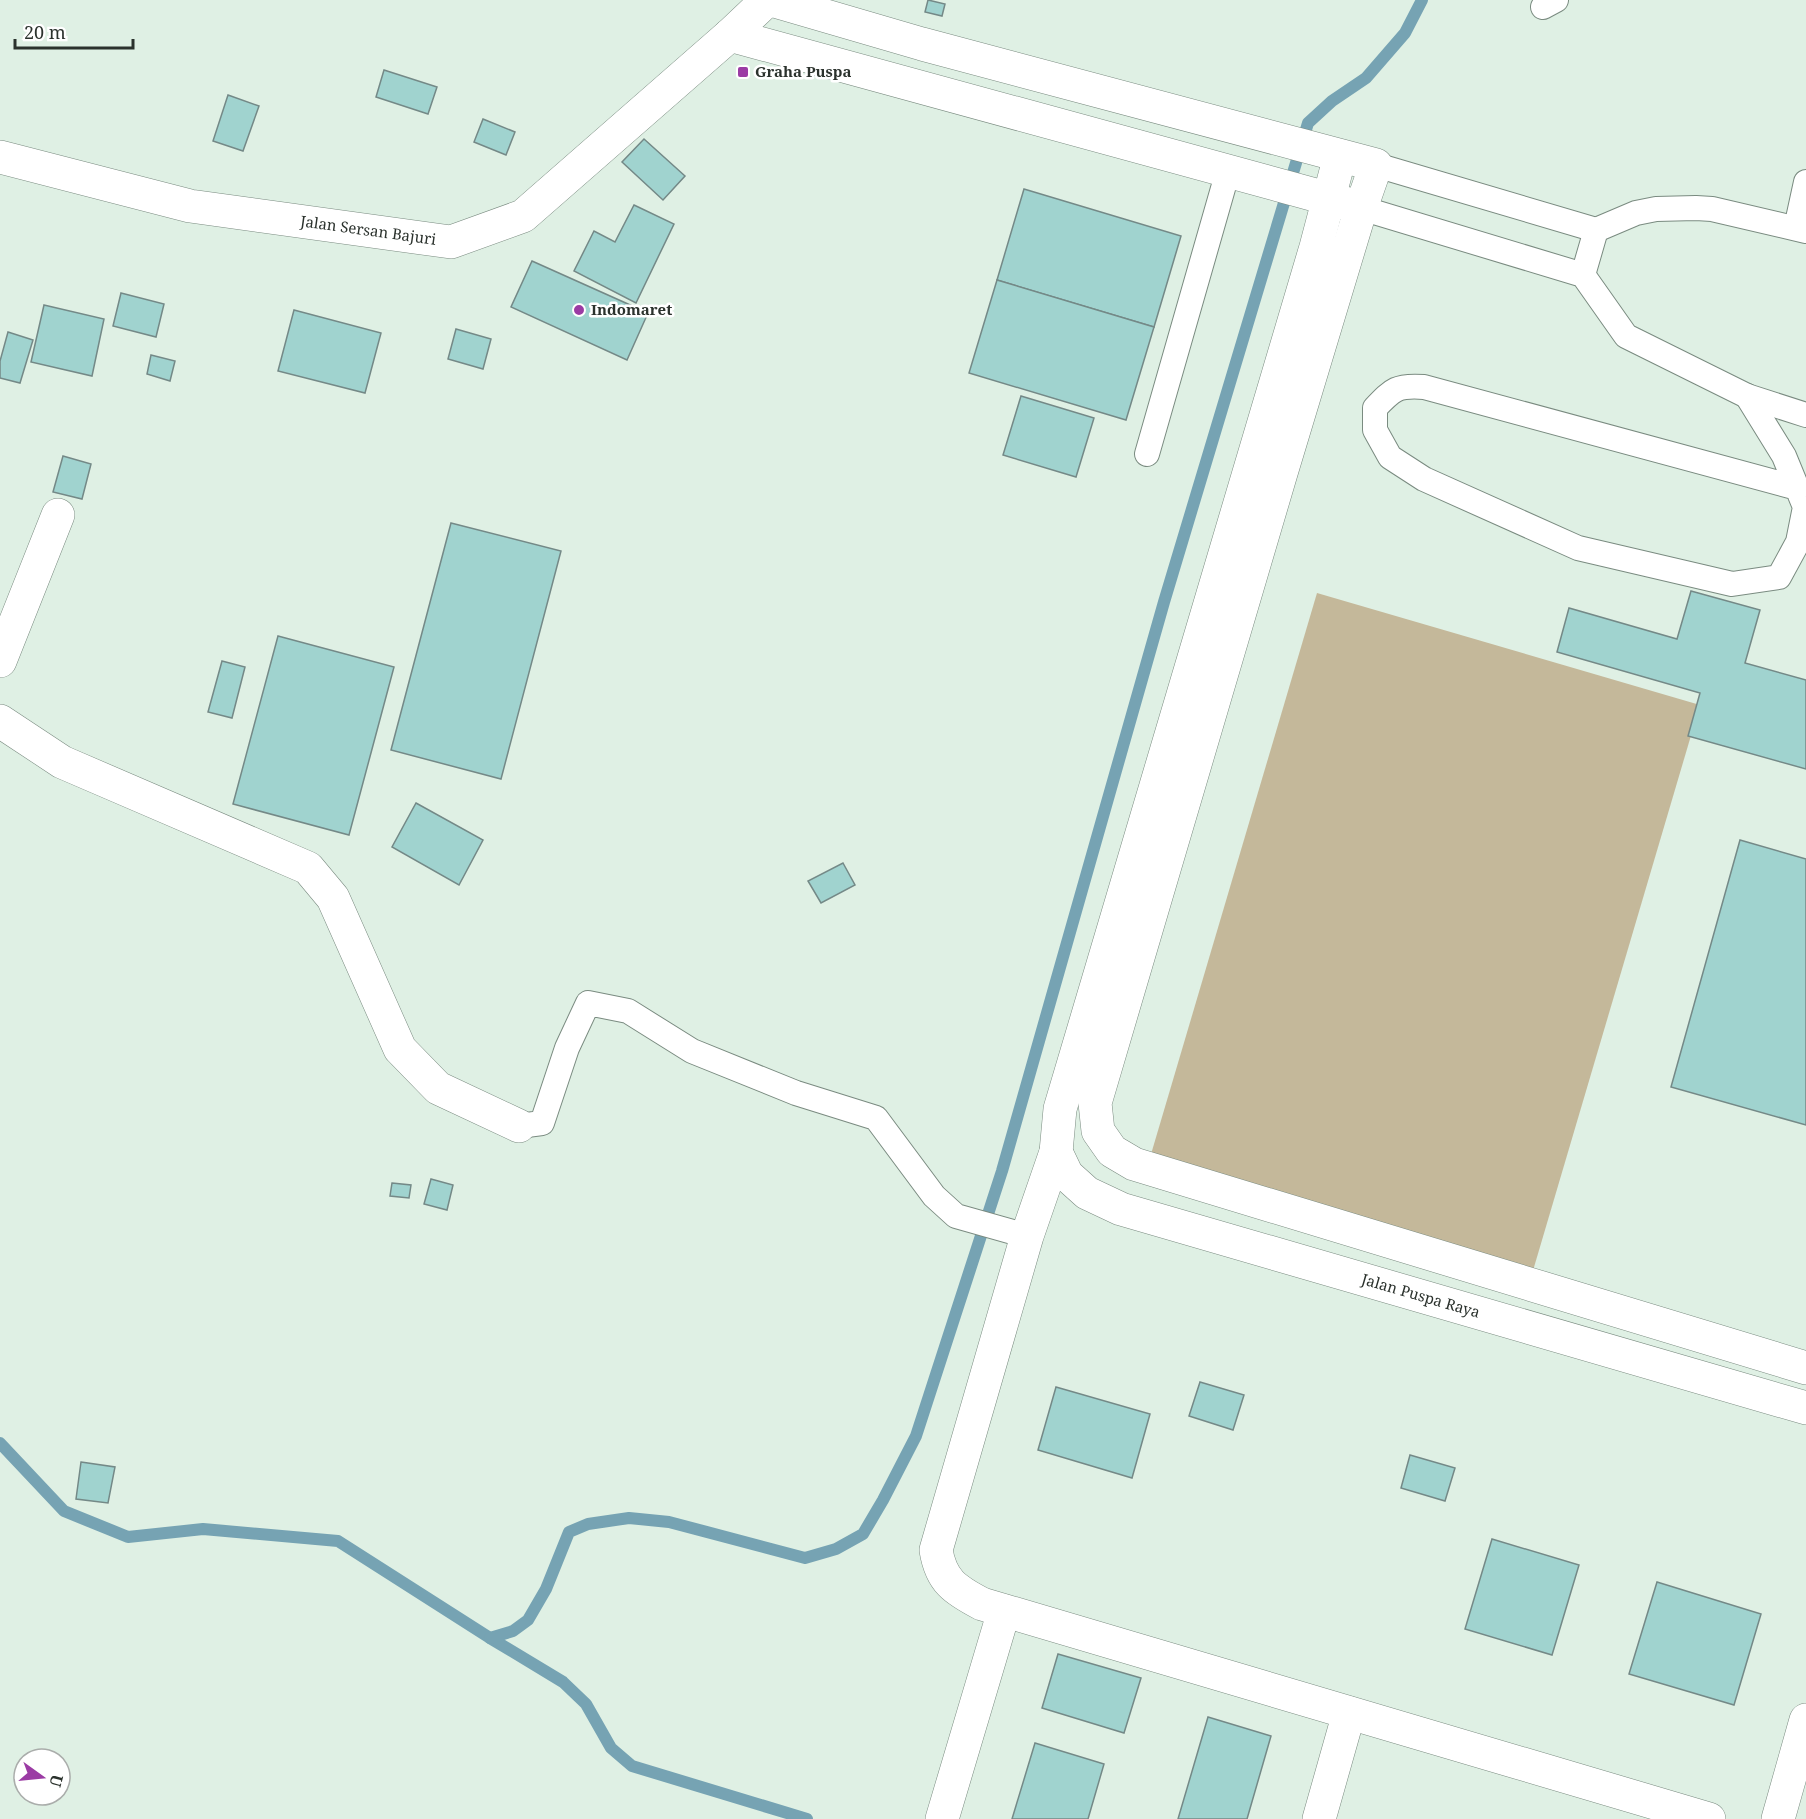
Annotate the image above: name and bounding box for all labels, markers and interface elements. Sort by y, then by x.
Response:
scale bar [15,12,134,50]
text: 20 m [24,20,66,44]
place label: Graha Puspa [755,61,851,81]
marker: Graha Puspa [736,65,750,79]
street label: Jalan Sersan Bajuri [298,210,438,249]
place label: Indomaret [591,299,672,319]
marker: Indomaret [572,303,586,317]
street label: Jalan Puspa Raya [1358,1268,1482,1322]
north arrow [12,1747,72,1807]
text: U [44,1772,69,1790]

